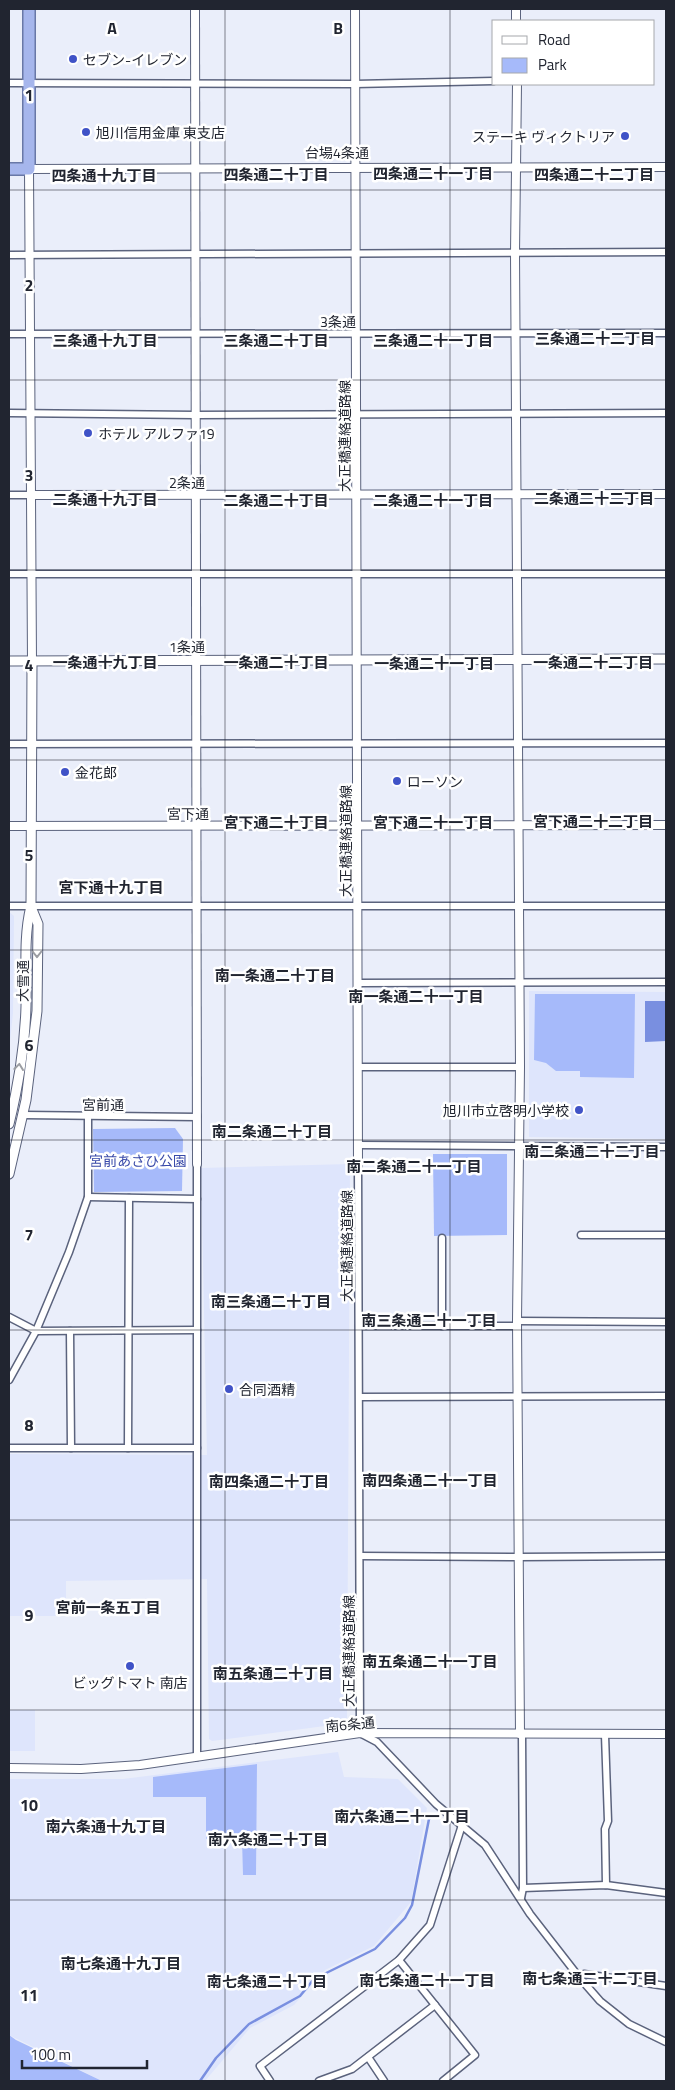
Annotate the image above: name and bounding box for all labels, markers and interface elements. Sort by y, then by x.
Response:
text: A [107,16,117,40]
text: B [333,16,343,40]
legend [492,20,655,85]
text: Road [538,28,570,51]
place label: セブン-イレブン [83,49,187,70]
marker: セブン-イレブン [67,53,79,65]
text: Park [538,53,567,76]
text: 1 [25,83,33,107]
place label: 旭川信用金庫 東支店 [96,122,225,143]
marker: 旭川信用金庫 東支店 [80,126,92,138]
place label: ステーキ ヴィクトリア [472,126,615,147]
marker: ステーキ ヴィクトリア [619,130,631,142]
street label: 台場4条通 [305,142,369,163]
district label: 四条通二十一丁目 [373,162,493,185]
district label: 四条通二十丁目 [223,163,329,186]
district label: 四条通二十二丁目 [534,163,654,186]
district label: 四条通十九丁目 [51,164,157,187]
text: 2 [25,273,33,297]
street label: 3条通 [320,311,356,332]
district label: 三条通二十二丁目 [535,327,655,350]
district label: 三条通十九丁目 [52,329,158,352]
district label: 三条通二十丁目 [223,329,329,352]
district label: 三条通二十一丁目 [373,329,493,352]
street label: 大正橋連絡道路線 [334,380,355,492]
place label: ホテル アルファ19 [98,423,215,444]
marker: ホテル アルファ19 [82,427,94,439]
text: 3 [25,463,33,487]
street label: 2条通 [169,472,205,493]
district label: 二条通二十二丁目 [534,487,654,510]
district label: 二条通十九丁目 [52,488,158,511]
district label: 二条通二十丁目 [223,489,329,512]
district label: 二条通二十一丁目 [373,489,493,512]
street label: 1条通 [169,636,205,657]
district label: 一条通十九丁目 [52,651,158,674]
district label: 一条通二十丁目 [223,651,329,674]
district label: 一条通二十二丁目 [533,651,653,674]
district label: 一条通二十一丁目 [374,652,494,675]
text: 4 [25,653,34,677]
place label: 金花郎 [75,762,117,783]
marker: 金花郎 [59,766,71,778]
place label: ローソン [407,771,463,792]
marker: ローソン [391,775,403,787]
street label: 大正橋連絡道路線 [335,785,356,897]
street label: 宮下通 [167,803,209,824]
district label: 宮下通二十二丁目 [533,810,653,833]
district label: 宮下通二十丁目 [223,811,329,834]
district label: 宮下通二十一丁目 [373,811,493,834]
text: 5 [25,843,34,867]
district label: 宮下通十九丁目 [58,876,164,899]
one-way arrow [32,950,42,958]
street label: 大雪通 [12,960,33,1002]
district label: 南一条通二十丁目 [215,964,335,987]
district label: 南一条通二十一丁目 [348,985,484,1008]
text: 6 [25,1033,34,1057]
one-way arrow [13,1063,24,1071]
street label: 宮前通 [82,1094,124,1115]
place label: 旭川市立啓明小学校 [443,1100,569,1121]
marker: 旭川市立啓明小学校 [573,1104,585,1116]
district label: 南二条通二十丁目 [212,1120,332,1143]
district label: 南二条通二十二丁目 [524,1140,660,1163]
park label: 宮前あさひ公園 [89,1150,187,1171]
district label: 南二条通二十一丁目 [346,1155,482,1178]
street label: 大正橋連絡道路線 [336,1190,357,1302]
text: 7 [25,1223,33,1247]
district label: 南三条通二十丁目 [211,1290,331,1313]
district label: 南三条通二十一丁目 [361,1309,497,1332]
place label: 合同酒精 [239,1379,295,1400]
marker: 合同酒精 [223,1383,235,1395]
text: 8 [25,1413,34,1437]
district label: 南四条通二十一丁目 [362,1469,498,1492]
district label: 南四条通二十丁目 [209,1470,329,1493]
street label: 大正橋連絡道路線 [338,1595,359,1707]
district label: 宮前一条五丁目 [55,1596,161,1619]
text: 9 [25,1603,34,1627]
district label: 南五条通二十一丁目 [362,1650,498,1673]
marker: ビッグトマト 南店 [124,1660,136,1672]
district label: 南五条通二十丁目 [213,1662,333,1685]
place label: ビッグトマト 南店 [72,1672,188,1693]
street label: 南6条通 [324,1711,376,1737]
text: 10 [20,1793,38,1817]
district label: 南六条通二十一丁目 [334,1805,470,1828]
district label: 南六条通十九丁目 [46,1815,166,1838]
district label: 南六条通二十丁目 [208,1828,328,1851]
district label: 南七条通十九丁目 [61,1952,181,1975]
district label: 南七条通二十二丁目 [522,1967,658,1990]
district label: 南七条通二十一丁目 [359,1969,495,1992]
district label: 南七条通二十丁目 [207,1970,327,1993]
text: 11 [20,1983,38,2007]
scale bar [22,2038,148,2070]
text: 100 m [30,2043,71,2066]

